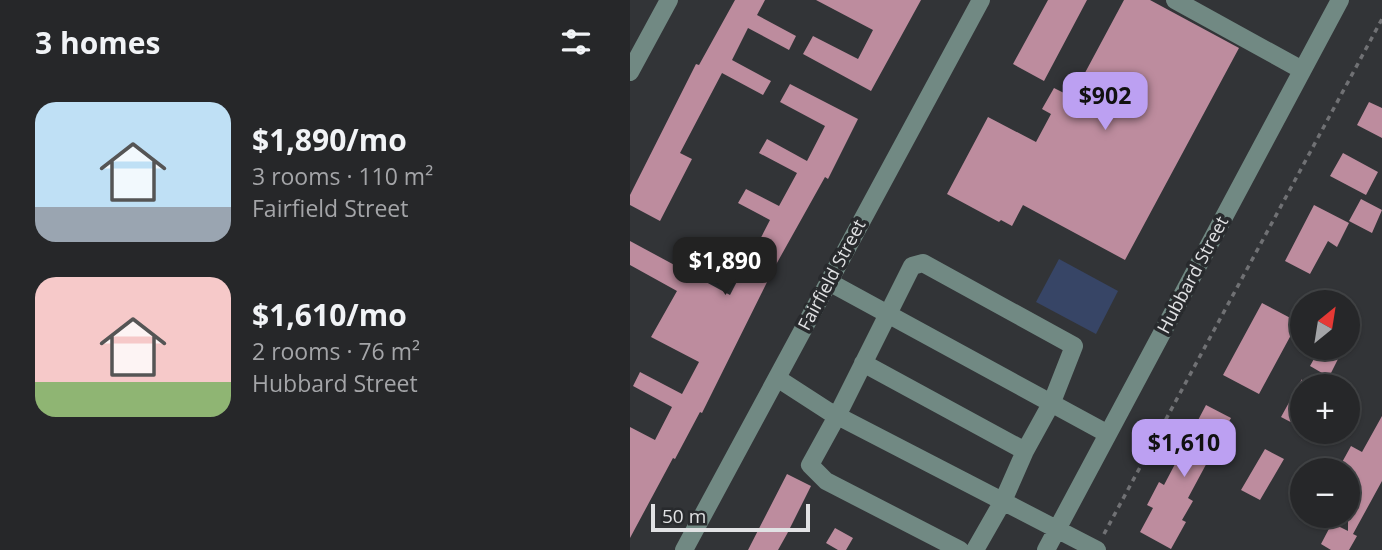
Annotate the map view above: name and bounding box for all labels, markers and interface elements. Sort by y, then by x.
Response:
text: 3 homes [35,22,160,63]
icon: filters [557,23,595,61]
pin: $902 [1064,72,1146,132]
text: $902 [1079,79,1131,111]
text: $1,890/mo [252,119,407,160]
icon: home [91,130,175,214]
text: 3 rooms · 110 m² [252,160,433,192]
text: Fairfield Street [252,192,408,224]
street label: Hubbard Street [1151,212,1233,337]
street label: Fairfield Street [792,215,870,334]
pin: $1,890 [668,238,782,297]
text: $1,890 [689,244,761,276]
north arrow [1290,290,1360,360]
map controls [1290,290,1360,528]
text: $1,610/mo [252,294,407,335]
icon: home [91,305,175,389]
text: 2 rooms · 76 m² [252,335,420,367]
text: Hubbard Street [252,367,418,399]
button: + [1290,374,1360,444]
pin: $1,610 [1127,420,1241,479]
text: $1,610 [1148,426,1220,458]
button: − [1290,458,1360,528]
scale bar [651,501,810,533]
text: 50 m [662,503,706,529]

